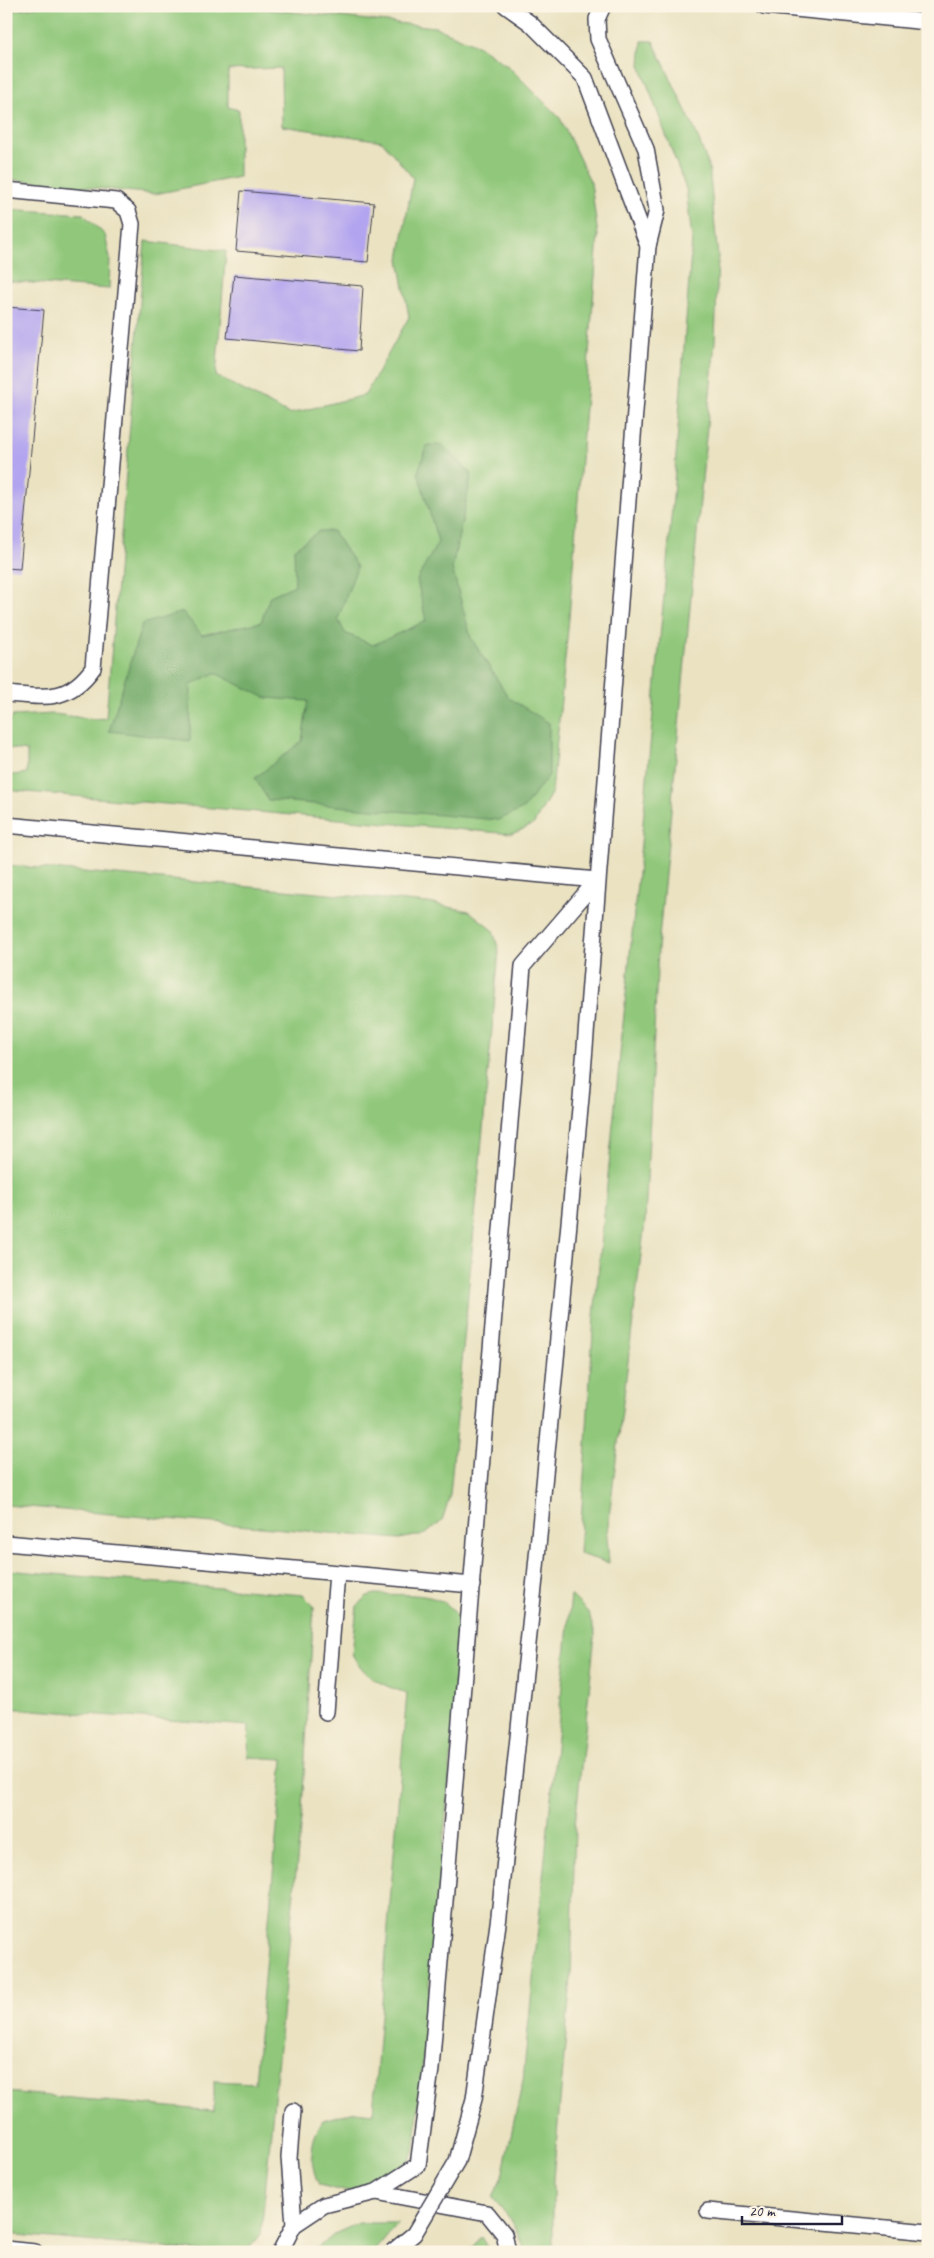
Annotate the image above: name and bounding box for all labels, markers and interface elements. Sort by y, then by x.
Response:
scale bar [742,2193,842,2225]
text: 20 m [749,2202,776,2221]

